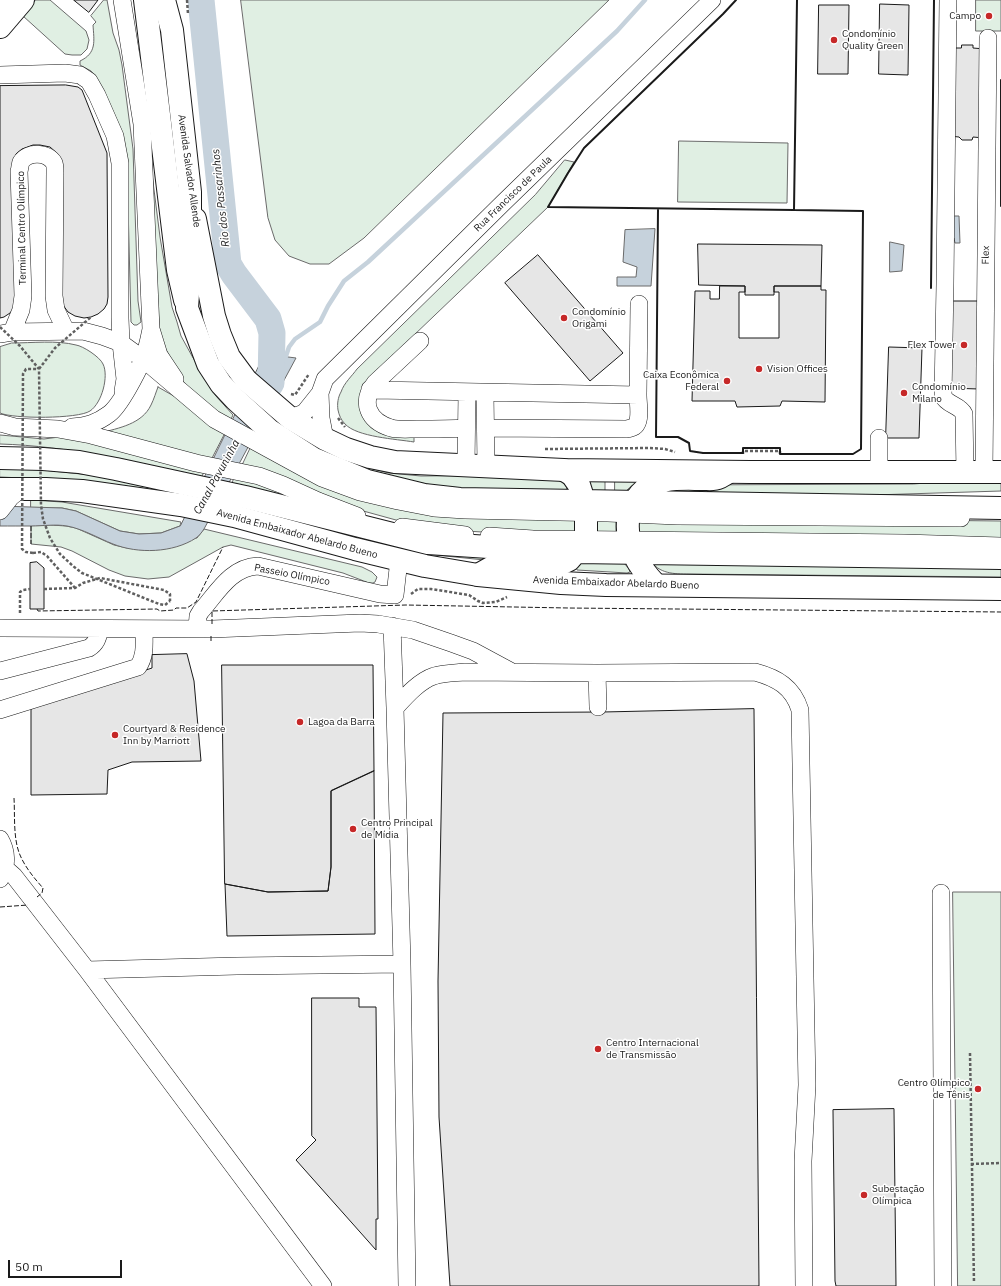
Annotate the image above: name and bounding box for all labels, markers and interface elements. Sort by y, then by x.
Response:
place label: Campo [949,10,981,22]
marker: Campo [984,11,994,21]
place label: Condomínio Quality Green [842,28,903,52]
marker: Condomínio Quality Green [829,35,839,45]
street label: Avenida Salvador Allende [175,114,203,228]
water label: Rio dos Passarinhos [209,148,233,248]
street label: Rua Francisco de Paula [471,154,555,234]
street label: Terminal Centro Olímpico [15,171,29,285]
street label: Flex [980,246,992,264]
place label: Condomínio Origami [572,306,626,330]
marker: Condomínio Origami [559,313,569,323]
place label: Flex Tower [907,339,956,351]
marker: Flex Tower [959,340,969,350]
place label: Vision Offices [767,363,828,375]
marker: Vision Offices [754,364,764,374]
place label: Caixa Econômica Federal [643,369,719,392]
marker: Caixa Econômica Federal [722,376,732,386]
place label: Condomínio Milano [912,381,966,404]
marker: Condomínio Milano [899,388,909,398]
water label: Canal Pavuninha [191,437,243,517]
street label: Avenida Embaixador Abelardo Bueno [215,507,379,561]
street label: Passeio Olímpico [253,562,331,588]
street label: Avenida Embaixador Abelardo Bueno [533,574,699,592]
place label: Lagoa da Barra [308,716,375,728]
marker: Lagoa da Barra [295,717,305,727]
place label: Courtyard & Residence Inn by Marriott [123,723,226,746]
marker: Courtyard & Residence Inn by Marriott [110,730,120,740]
place label: Centro Principal de Mídia [361,817,433,840]
marker: Centro Principal de Mídia [348,824,358,834]
place label: Centro Internacional de Transmissão [606,1037,699,1060]
marker: Centro Internacional de Transmissão [593,1044,603,1054]
place label: Centro Olímpico de Tênis [898,1077,970,1100]
marker: Centro Olímpico de Tênis [973,1084,983,1094]
place label: Subestação Olímpica [872,1183,924,1206]
marker: Subestação Olímpica [859,1190,869,1200]
scale bar [10,1252,124,1278]
text: 50 m [15,1259,43,1274]

